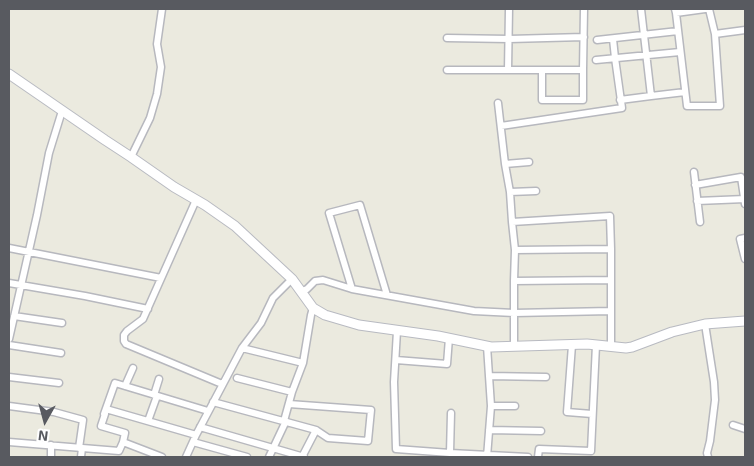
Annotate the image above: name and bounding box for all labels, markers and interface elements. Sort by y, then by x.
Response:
north arrow [20,396,70,446]
text: N [37,427,49,445]

